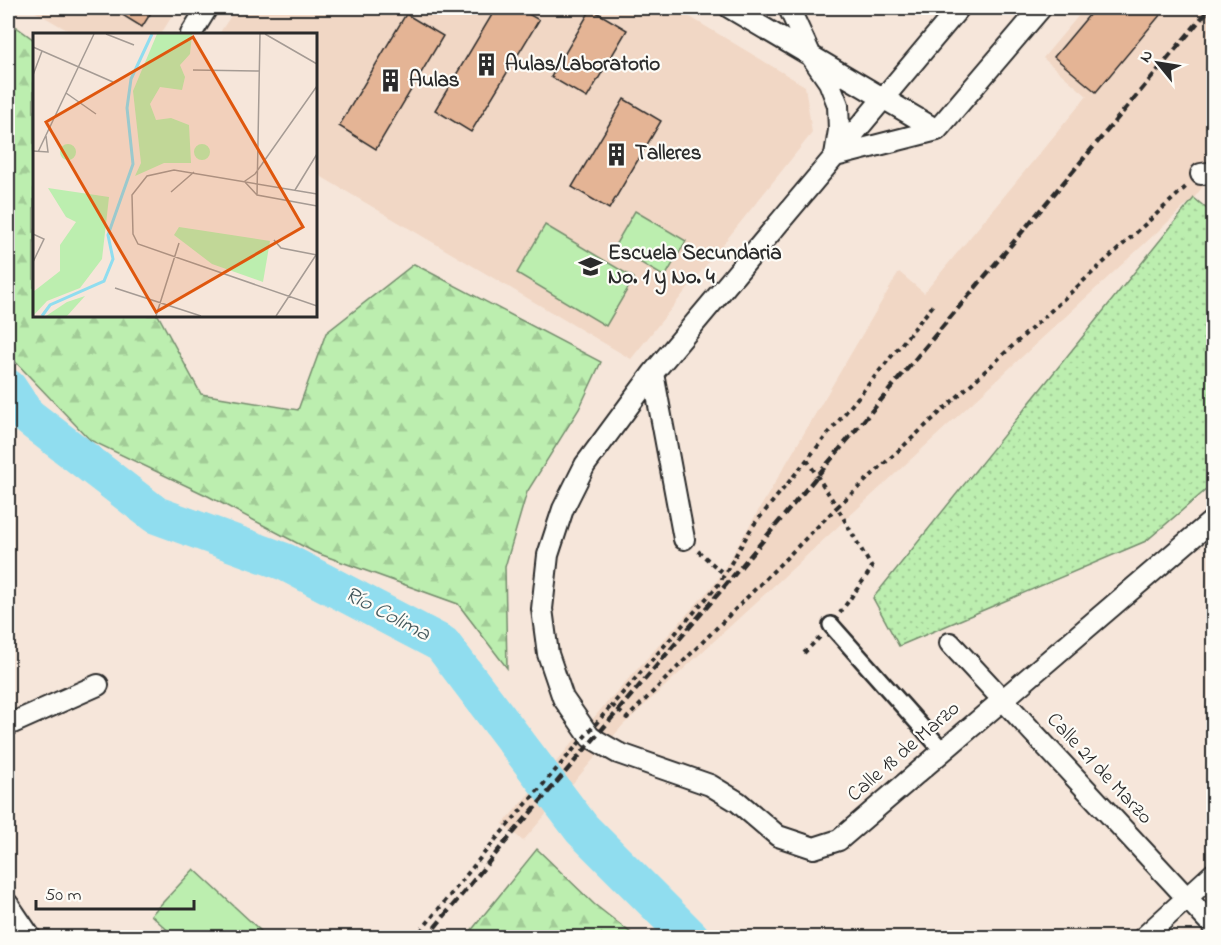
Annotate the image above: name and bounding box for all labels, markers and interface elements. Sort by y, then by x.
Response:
inset map [33,33,316,316]
north arrow [1128,33,1188,93]
text: N [1134,46,1160,67]
place label: Aulas/Laboratorio [505,50,660,80]
building icon: Aulas/Laboratorio [474,52,500,78]
place label: Aulas [409,66,460,96]
building icon: Aulas [378,68,404,94]
place label: Talleres [635,139,702,169]
building icon: Talleres [604,141,630,167]
place label: Escuela Secundaria No. 1 y No. 4 [608,239,782,295]
school or university icon: Escuela Secundaria No. 1 y No. 4 [577,253,603,279]
water label: Río Colima [339,579,436,651]
street label: Calle 18 de Marzo [841,694,967,810]
street label: Calle 21 de Marzo [1039,706,1159,832]
scale bar [36,873,194,911]
text: 50 m [45,883,82,909]

